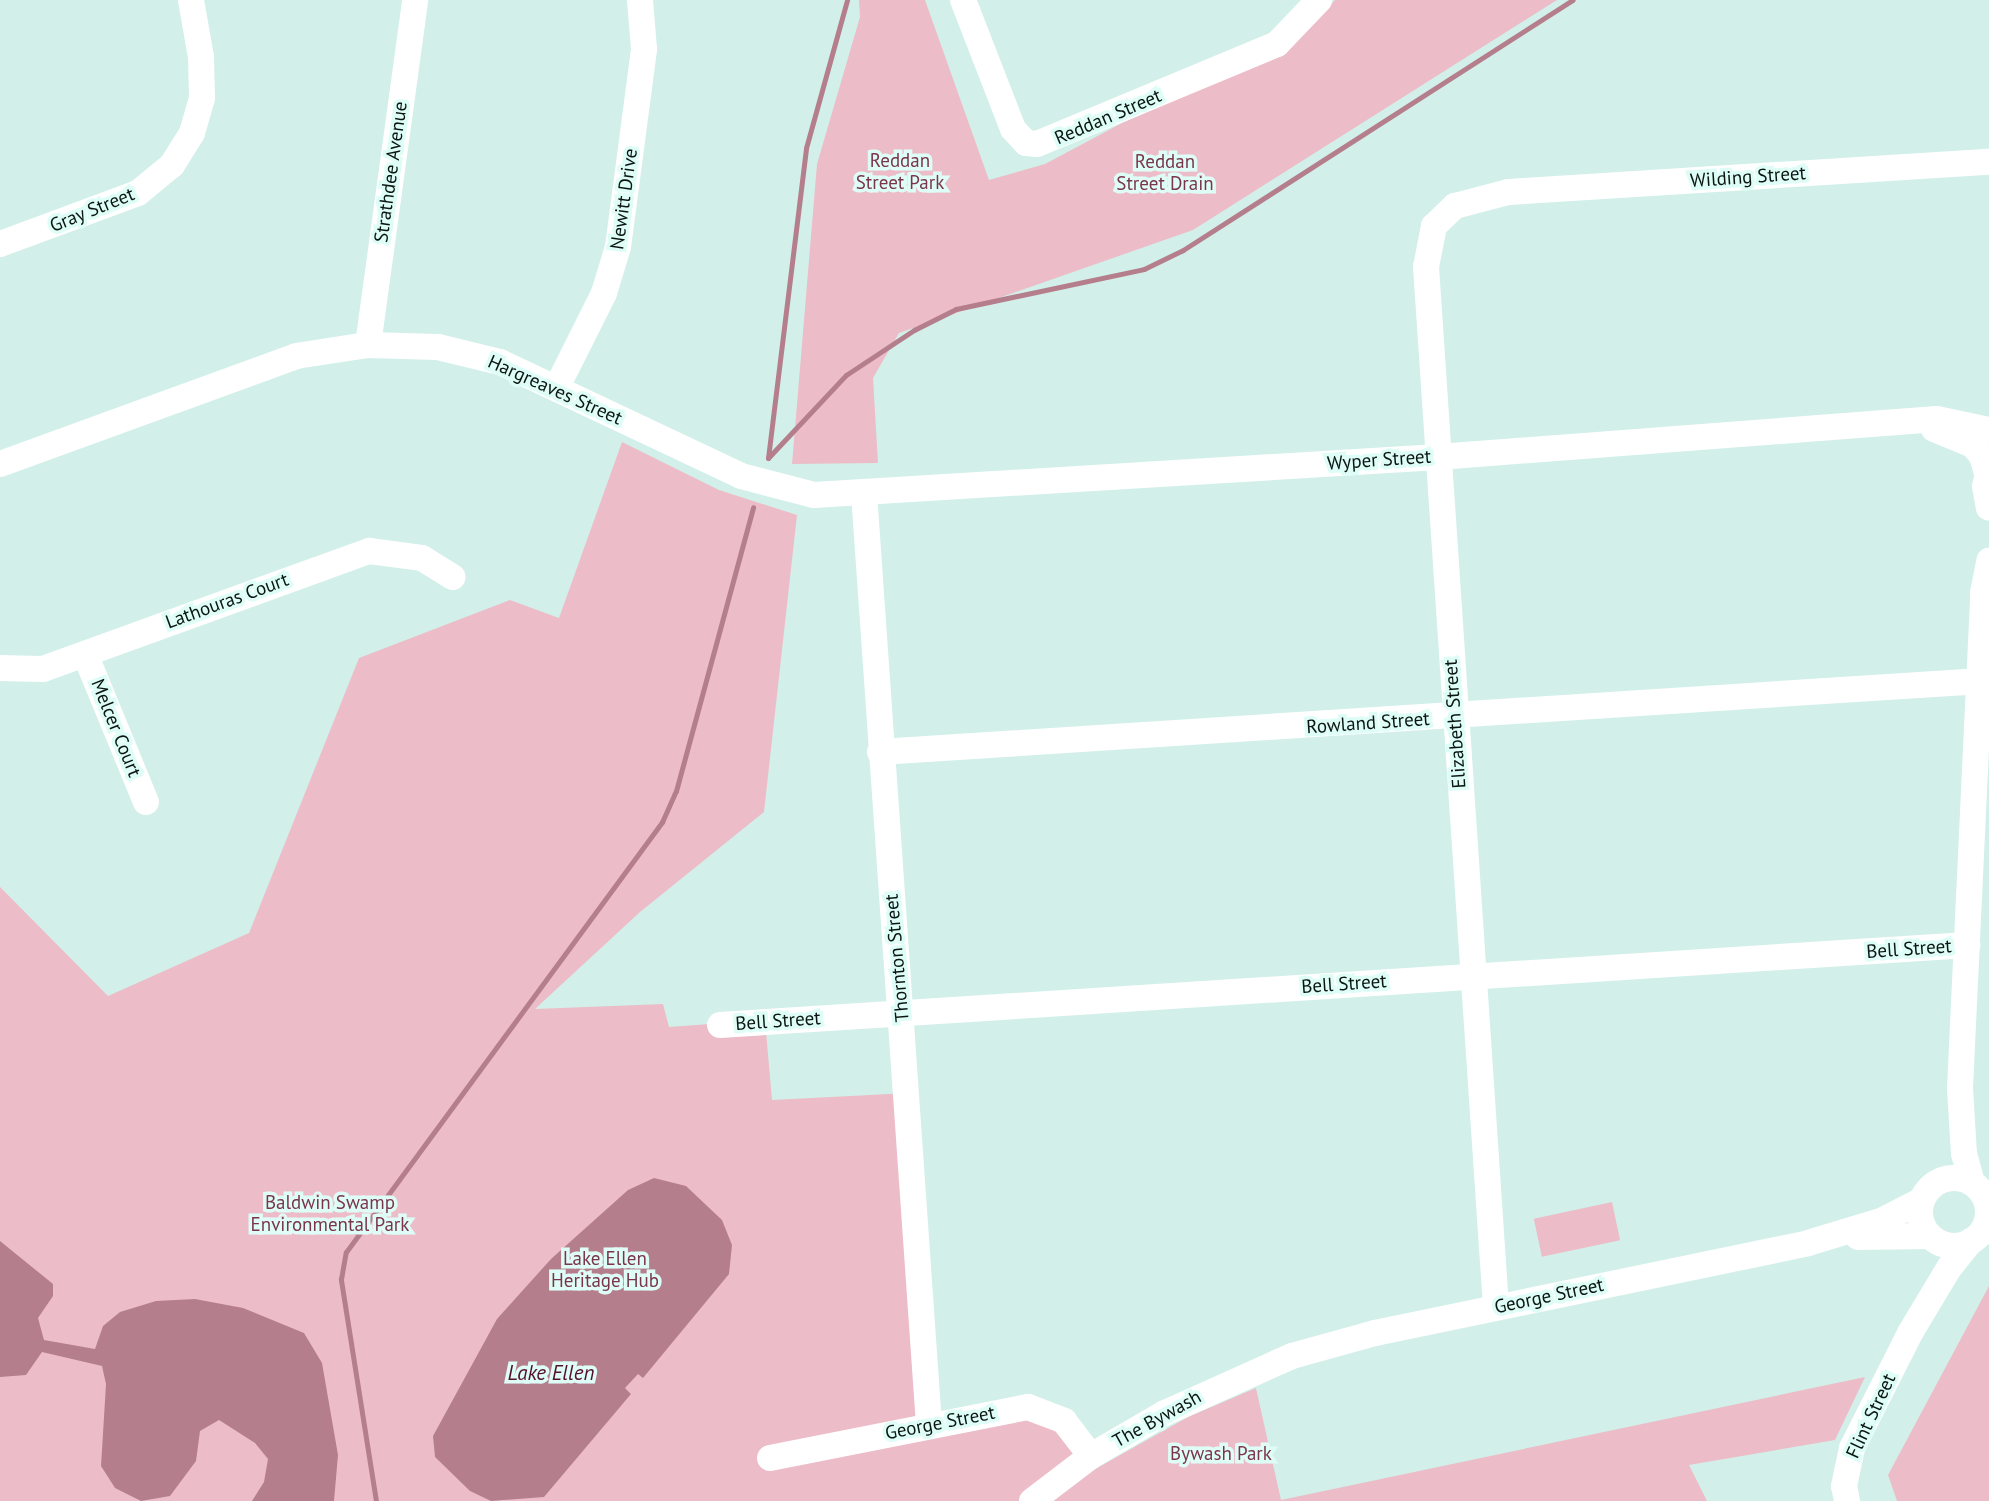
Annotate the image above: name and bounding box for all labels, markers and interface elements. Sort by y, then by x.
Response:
street label: Reddan Street [1051,84,1165,150]
street label: Strathdee Avenue [370,100,412,244]
street label: Newitt Drive [606,147,642,251]
park label: Reddan Street Park [856,150,944,194]
park label: Reddan Street Drain [1116,151,1214,195]
street label: Wilding Street [1689,162,1807,192]
street label: Gray Street [46,183,138,237]
street label: Hargreaves Street [484,350,626,430]
street label: Wyper Street [1326,445,1432,475]
street label: Lathouras Court [162,568,292,634]
street label: Elizabeth Street [1439,659,1471,789]
street label: Melcer Court [86,676,146,780]
street label: Rowland Street [1306,707,1430,739]
street label: Thornton Street [880,893,914,1023]
street label: Bell Street [1866,935,1952,963]
street label: Bell Street [1301,970,1387,998]
street label: Bell Street [735,1007,821,1035]
park label: Baldwin Swamp Environmental Park [251,1192,409,1236]
park label: Lake Ellen Heritage Hub [551,1248,659,1292]
street label: George Street [1492,1273,1606,1319]
water label: Lake Ellen [508,1360,594,1386]
street label: Flint Street [1841,1370,1901,1462]
street label: The Bywash [1109,1385,1205,1453]
street label: George Street [883,1401,997,1445]
park label: Bywash Park [1170,1443,1272,1465]

